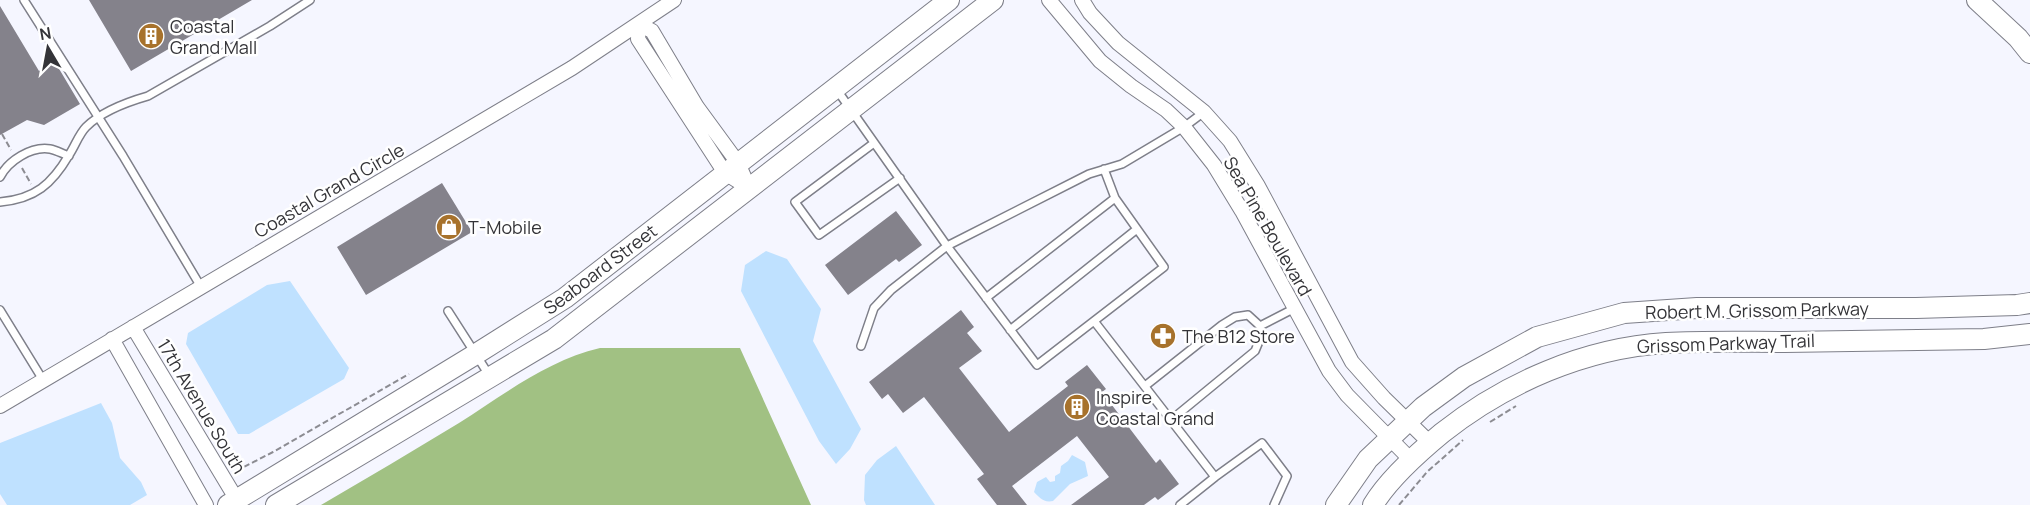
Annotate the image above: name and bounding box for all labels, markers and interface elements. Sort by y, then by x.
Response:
place label: Coastal Grand Mall [170,14,257,59]
north arrow [18,18,78,78]
text: N [38,21,53,45]
building icon: Coastal Grand Mall [136,21,166,51]
street label: Coastal Grand Circle [250,137,408,243]
street label: Sea Pine Boulevard [1218,152,1318,300]
shop icon: T-Mobile [434,212,464,242]
place label: T-Mobile [468,215,542,239]
street label: Seaboard Street [538,218,662,320]
street label: Robert M. Grissom Parkway [1645,296,1870,324]
pharmacy icon: The B12 Store [1148,321,1178,351]
place label: The B12 Store [1182,324,1295,348]
street label: Grissom Parkway Trail [1637,328,1815,358]
street label: 17th Avenue South [152,334,252,478]
place label: Inspire Coastal Grand [1096,385,1214,430]
building icon: Inspire Coastal Grand [1062,392,1092,422]

